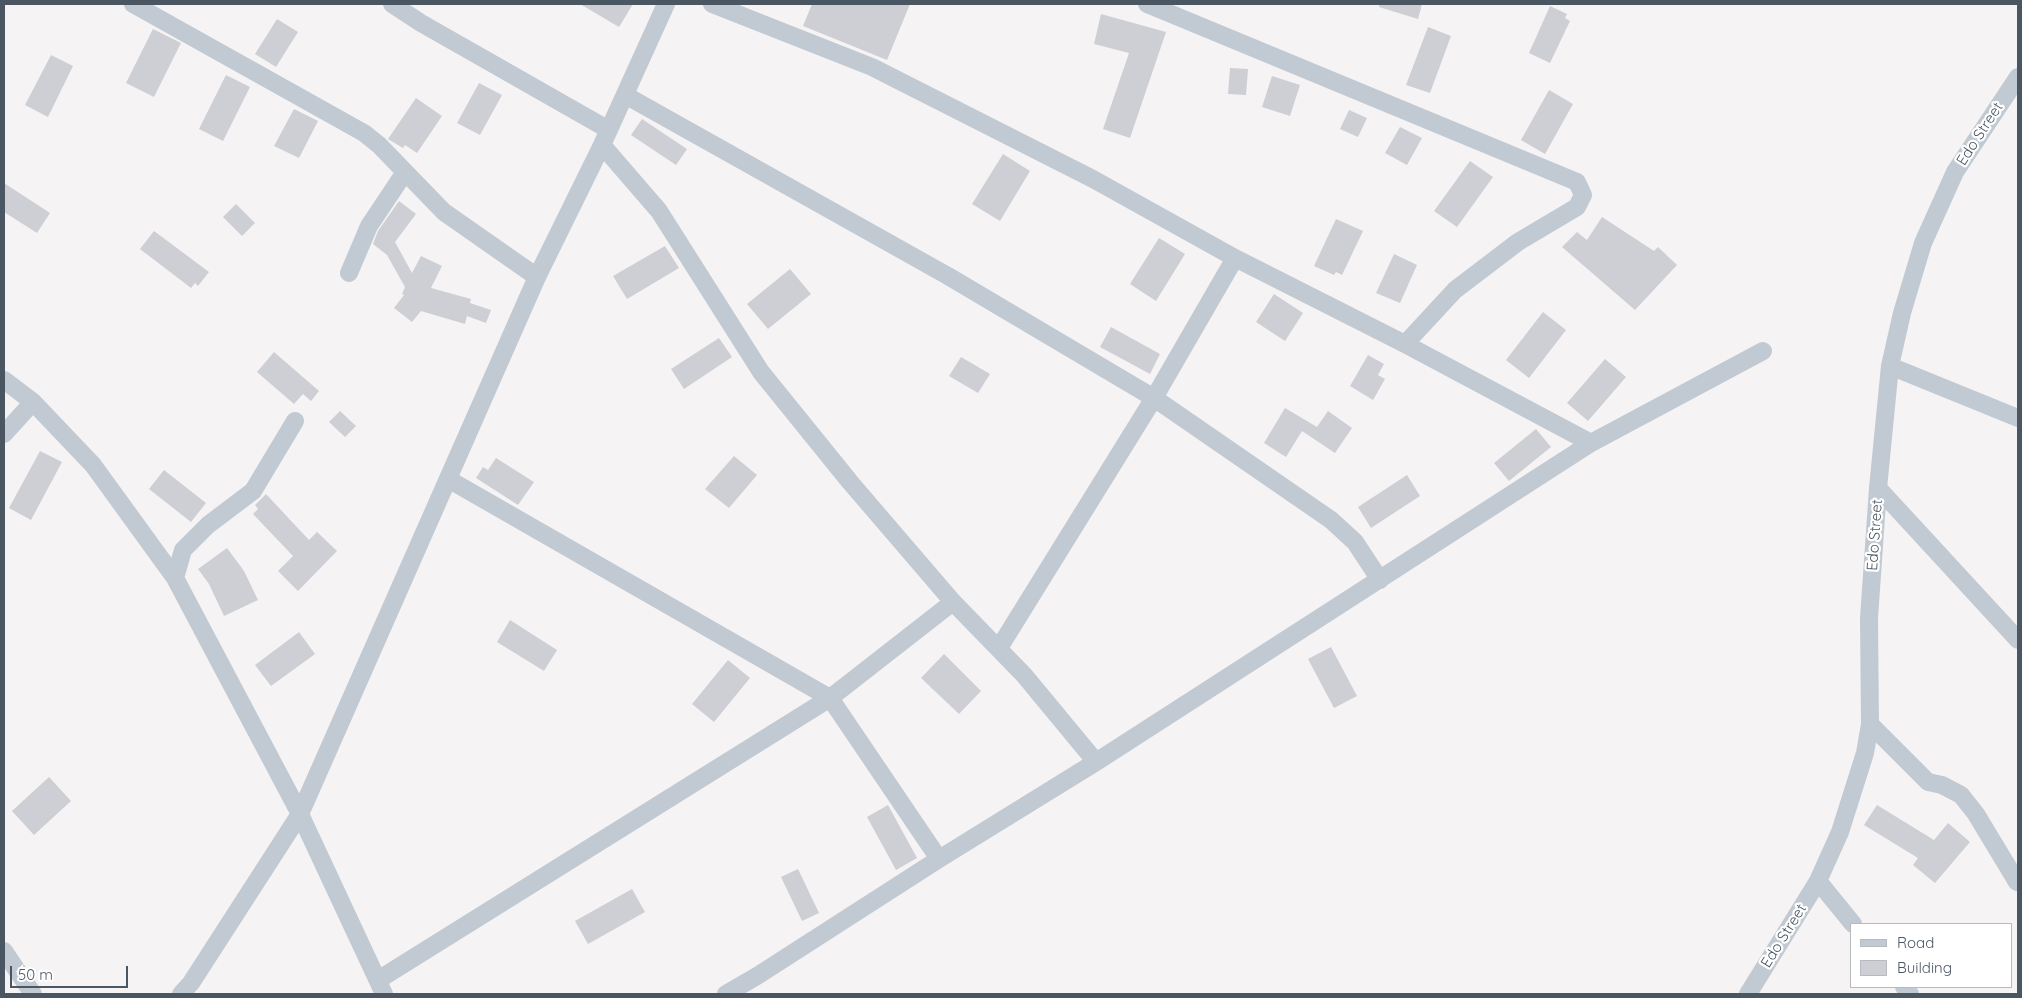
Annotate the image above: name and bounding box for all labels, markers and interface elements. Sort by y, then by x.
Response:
street label: Edo Street [1953,99,2007,169]
street label: Edo Street [1864,499,1886,571]
street label: Edo Street [1757,901,1811,971]
legend [1850,923,2012,988]
text: Road [1897,933,1934,952]
scale bar [12,956,130,988]
text: Building [1897,958,1952,977]
text: 50 m [18,965,53,984]

